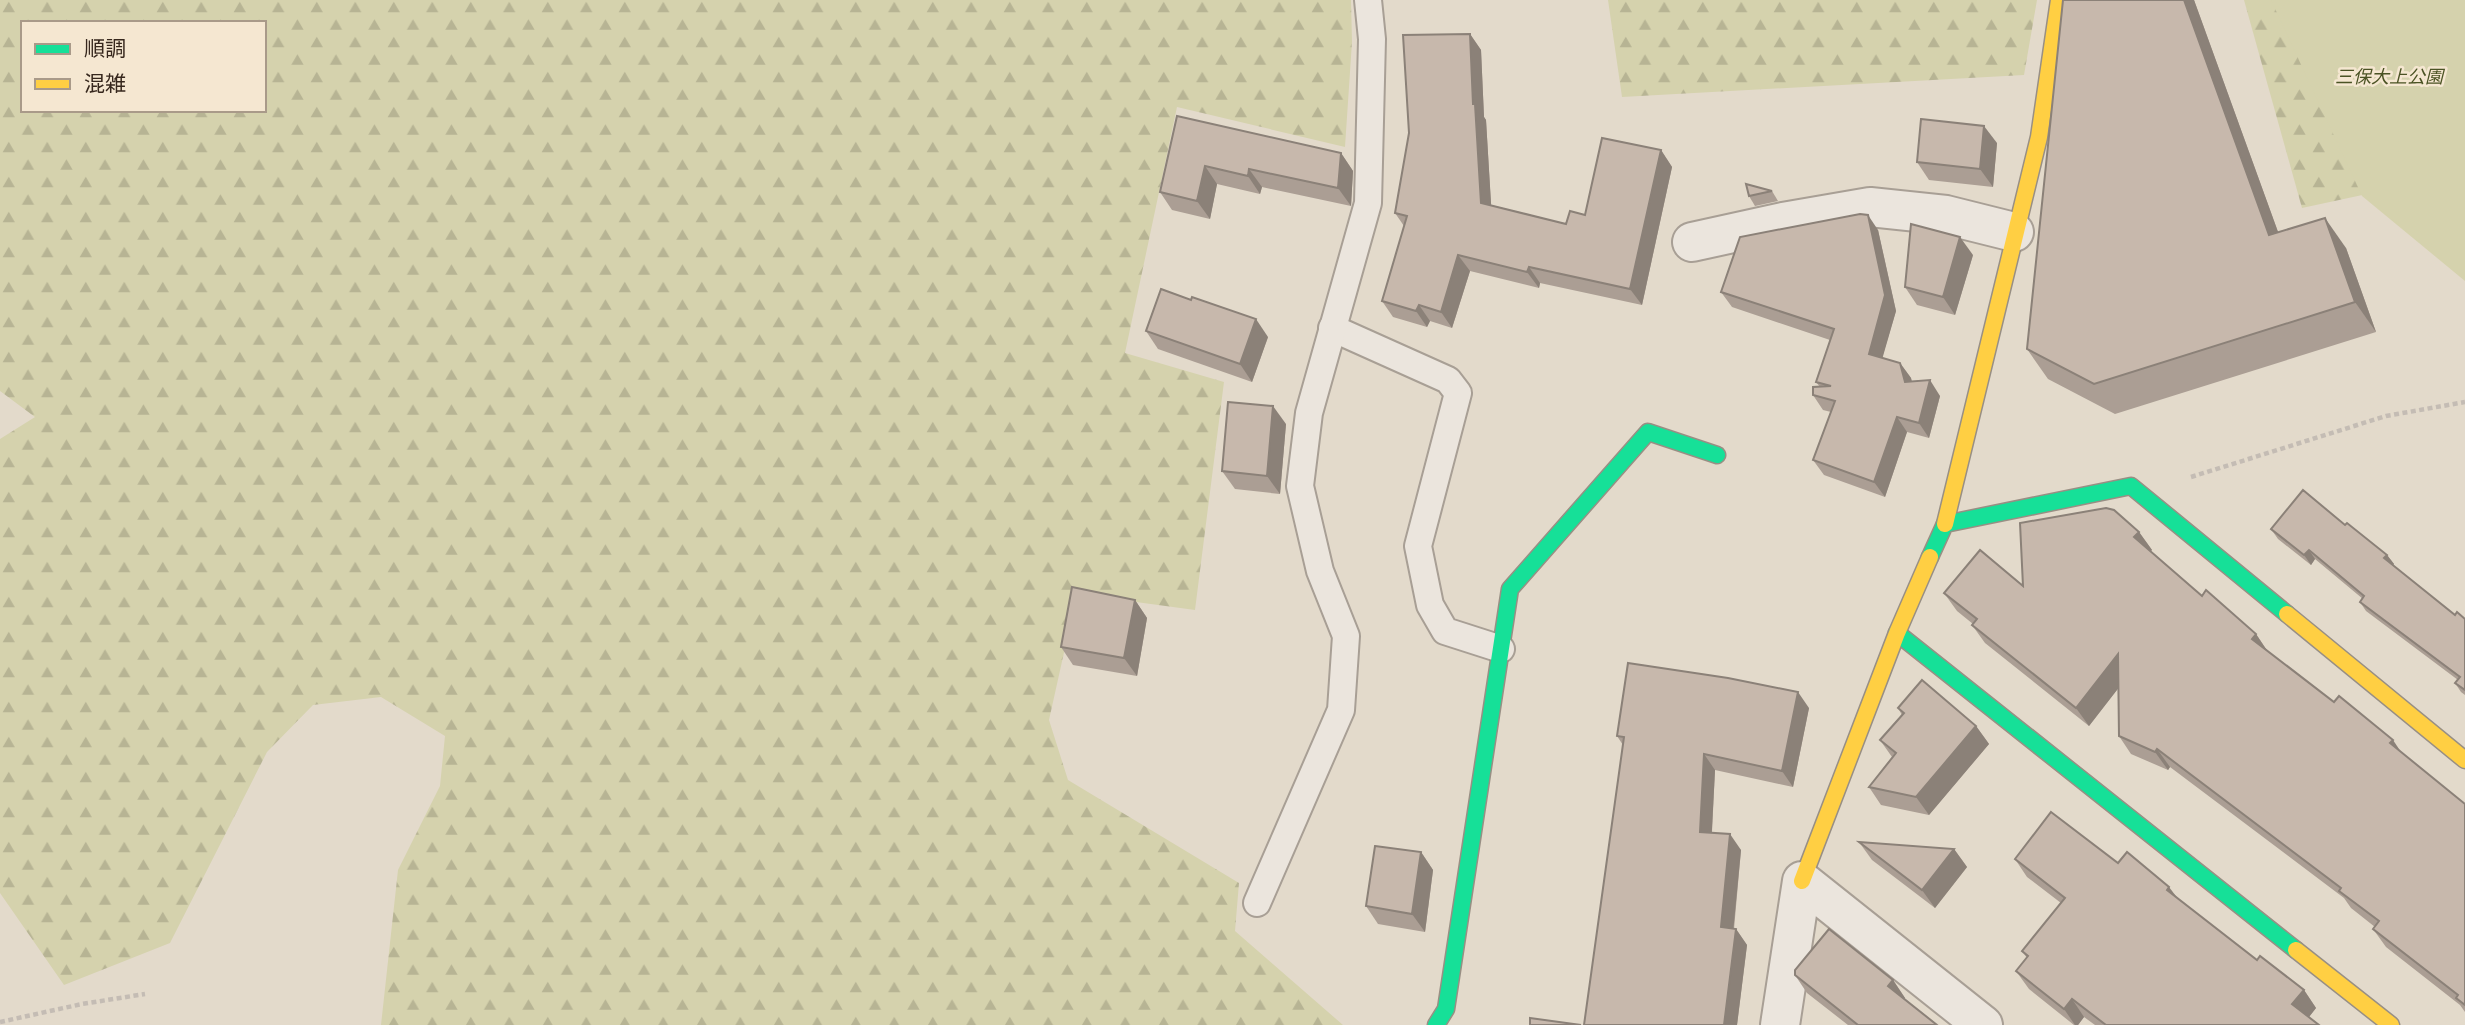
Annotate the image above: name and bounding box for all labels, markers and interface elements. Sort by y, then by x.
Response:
legend [21,21,266,112]
text: 順調 [84,37,126,61]
park label: 三保大上公園 [2335,66,2446,87]
text: 混雑 [84,72,126,96]

